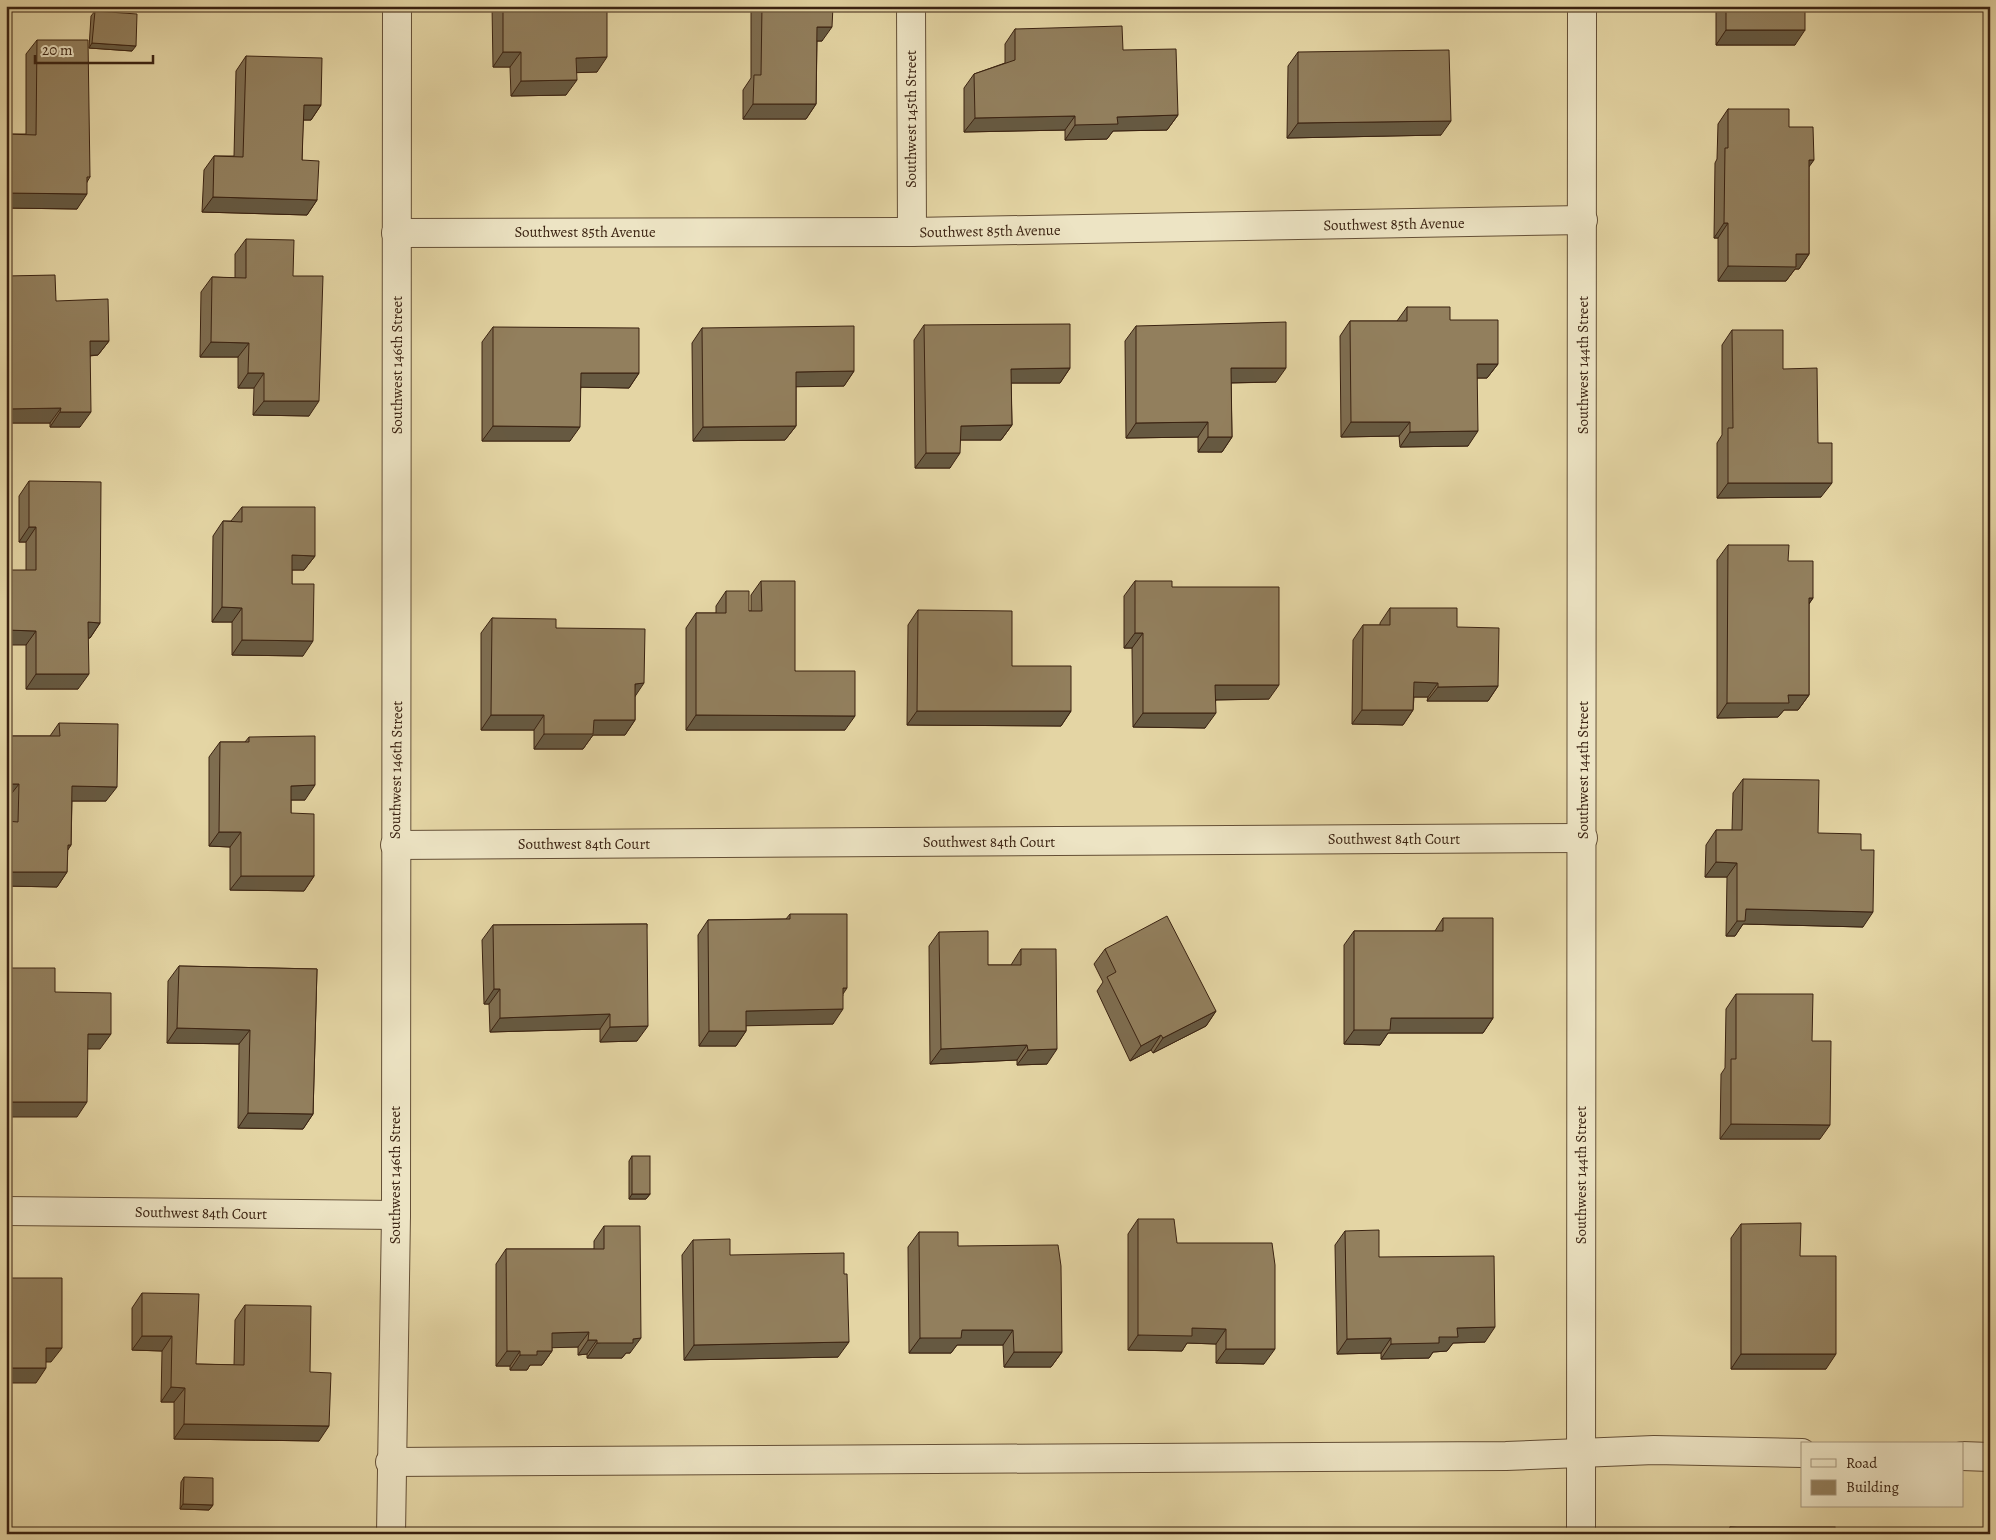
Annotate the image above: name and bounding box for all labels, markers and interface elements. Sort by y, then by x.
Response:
scale bar [35,32,152,64]
text: 20 m [42,40,73,60]
street label: Southwest 145th Street [901,50,921,188]
street label: Southwest 85th Avenue [1323,213,1465,235]
street label: Southwest 85th Avenue [919,220,1061,242]
street label: Southwest 85th Avenue [514,222,656,242]
street label: Southwest 146th Street [387,296,407,434]
street label: Southwest 144th Street [1573,296,1593,434]
street label: Southwest 146th Street [385,700,407,839]
street label: Southwest 144th Street [1573,701,1593,839]
street label: Southwest 84th Court [1328,829,1460,849]
street label: Southwest 84th Court [923,832,1055,852]
street label: Southwest 84th Court [518,834,650,854]
street label: Southwest 146th Street [385,1106,405,1244]
street label: Southwest 144th Street [1571,1106,1591,1244]
street label: Southwest 84th Court [135,1202,267,1224]
legend [1801,1442,1964,1508]
text: Road [1846,1453,1878,1473]
text: Building [1846,1477,1899,1497]

